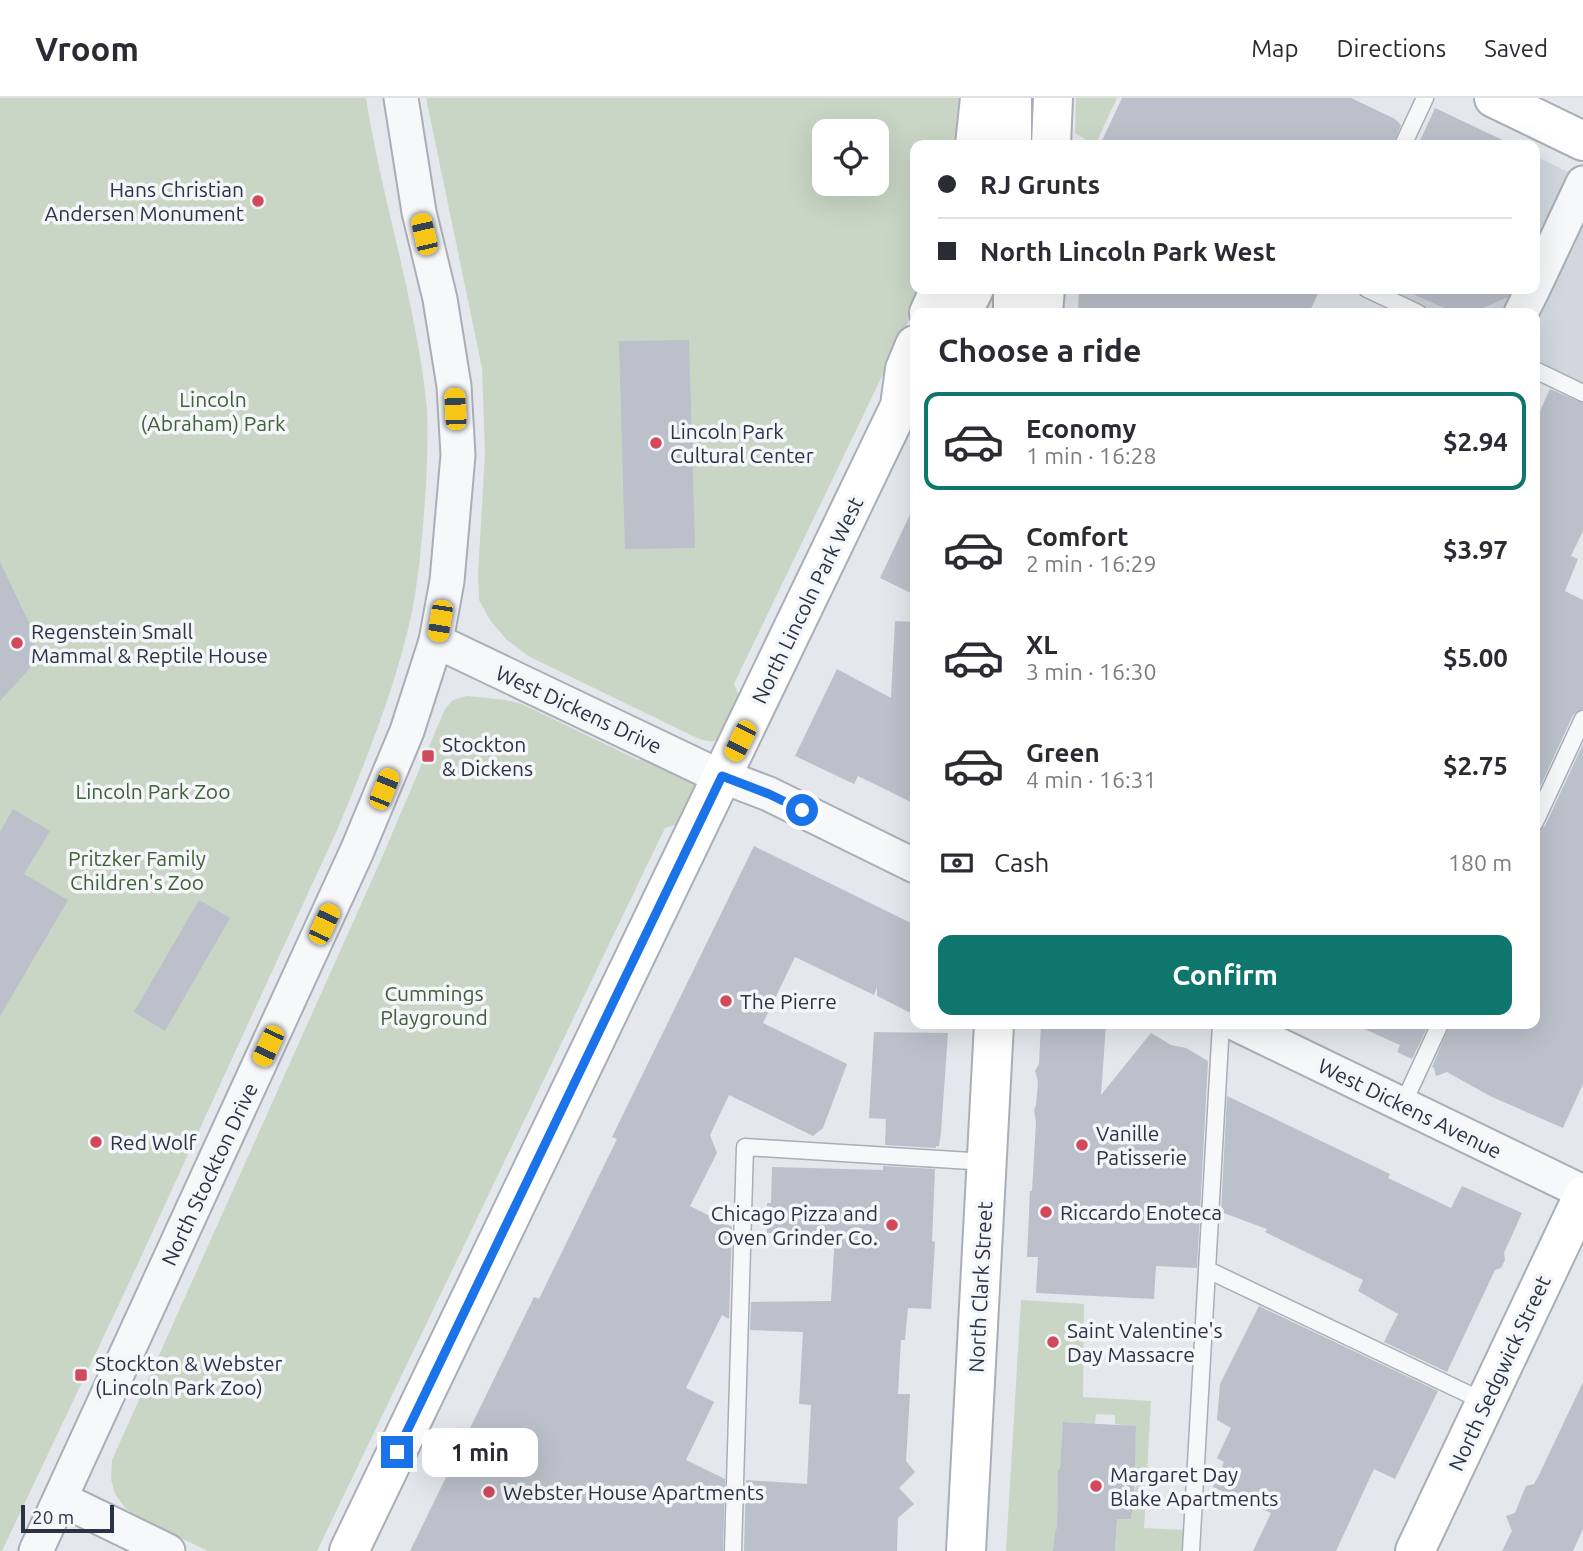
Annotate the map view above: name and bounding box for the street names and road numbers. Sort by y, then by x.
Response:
street label: North Lincoln Park West [746,493,868,707]
street label: West Dickens Drive [492,660,666,758]
street label: West Dickens Avenue [1314,1053,1506,1163]
street label: North Stockton Drive [156,1079,262,1269]
street label: North Clark Street [964,1201,996,1373]
street label: North Sedgwick Street [1443,1272,1555,1474]

